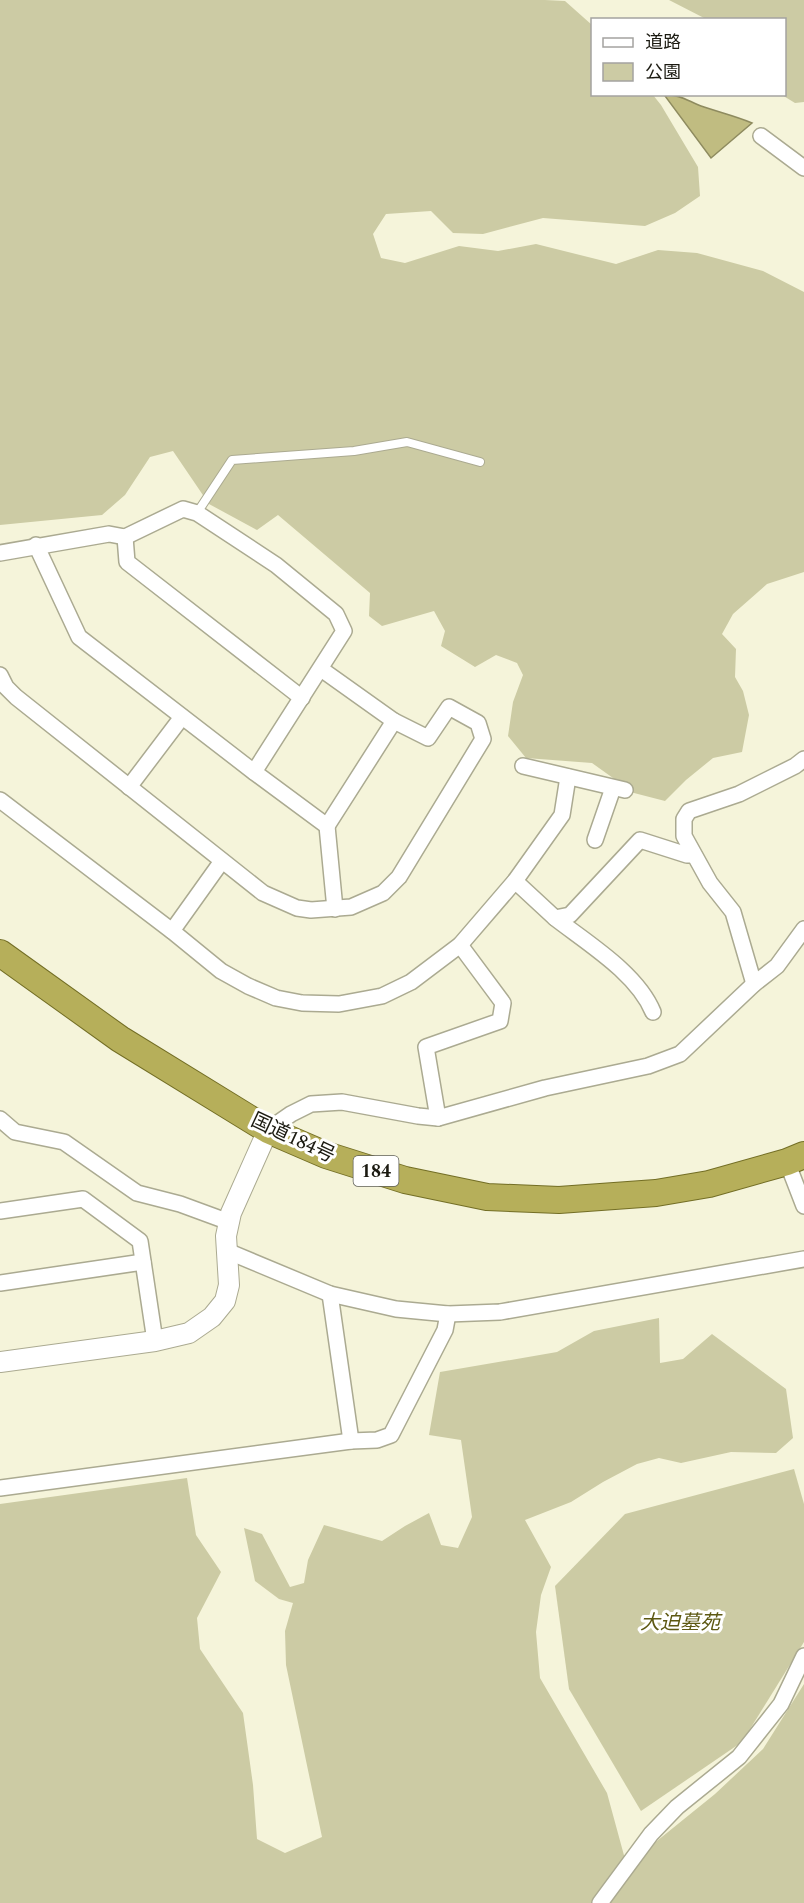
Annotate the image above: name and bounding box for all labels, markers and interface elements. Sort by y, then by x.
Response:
legend [591,18,786,96]
text: 道路 [645,29,681,56]
text: 公園 [645,59,681,86]
street label: 国道184号 [246,1105,340,1171]
road number: 184 [354,1156,398,1186]
park label: 大迫墓苑 [640,1608,723,1638]

